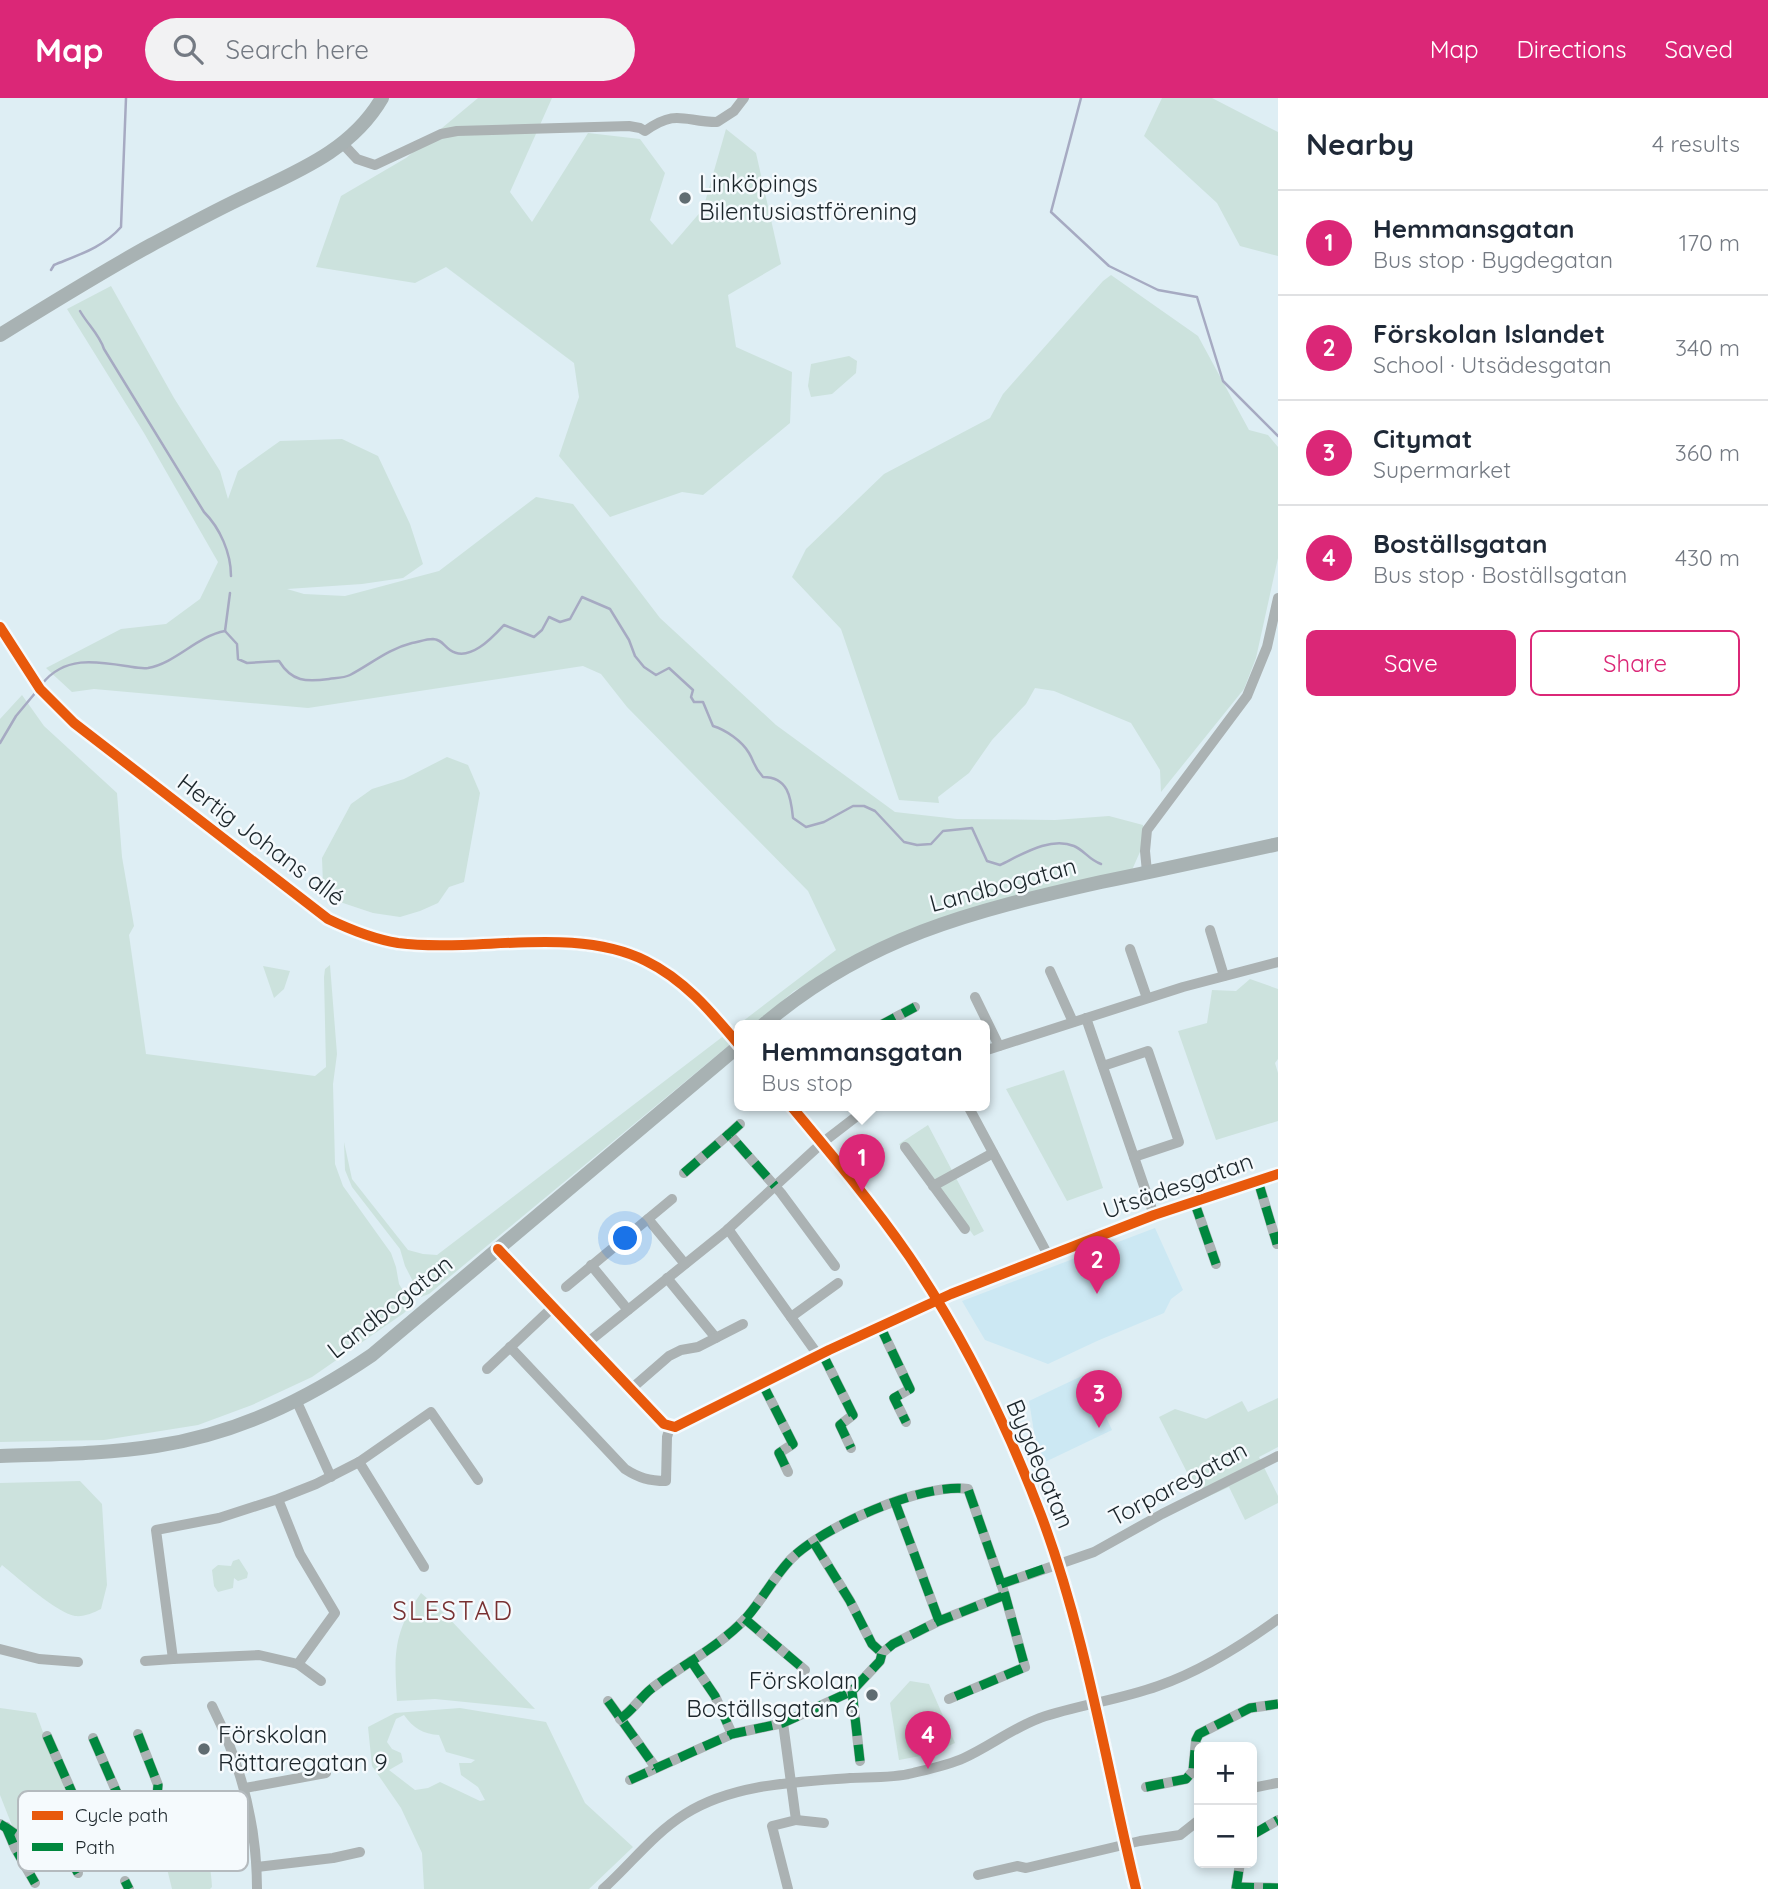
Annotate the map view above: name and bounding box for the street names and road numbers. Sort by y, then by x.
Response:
street label: Hertig Johans allé [172,766,351,912]
street label: Landbogatan [926,850,1079,918]
street label: Utsädesgatan [1099,1145,1257,1225]
street label: Landbogatan [321,1248,458,1364]
street label: Bygdegatan [1000,1395,1082,1533]
street label: Torparegatan [1103,1434,1252,1532]

